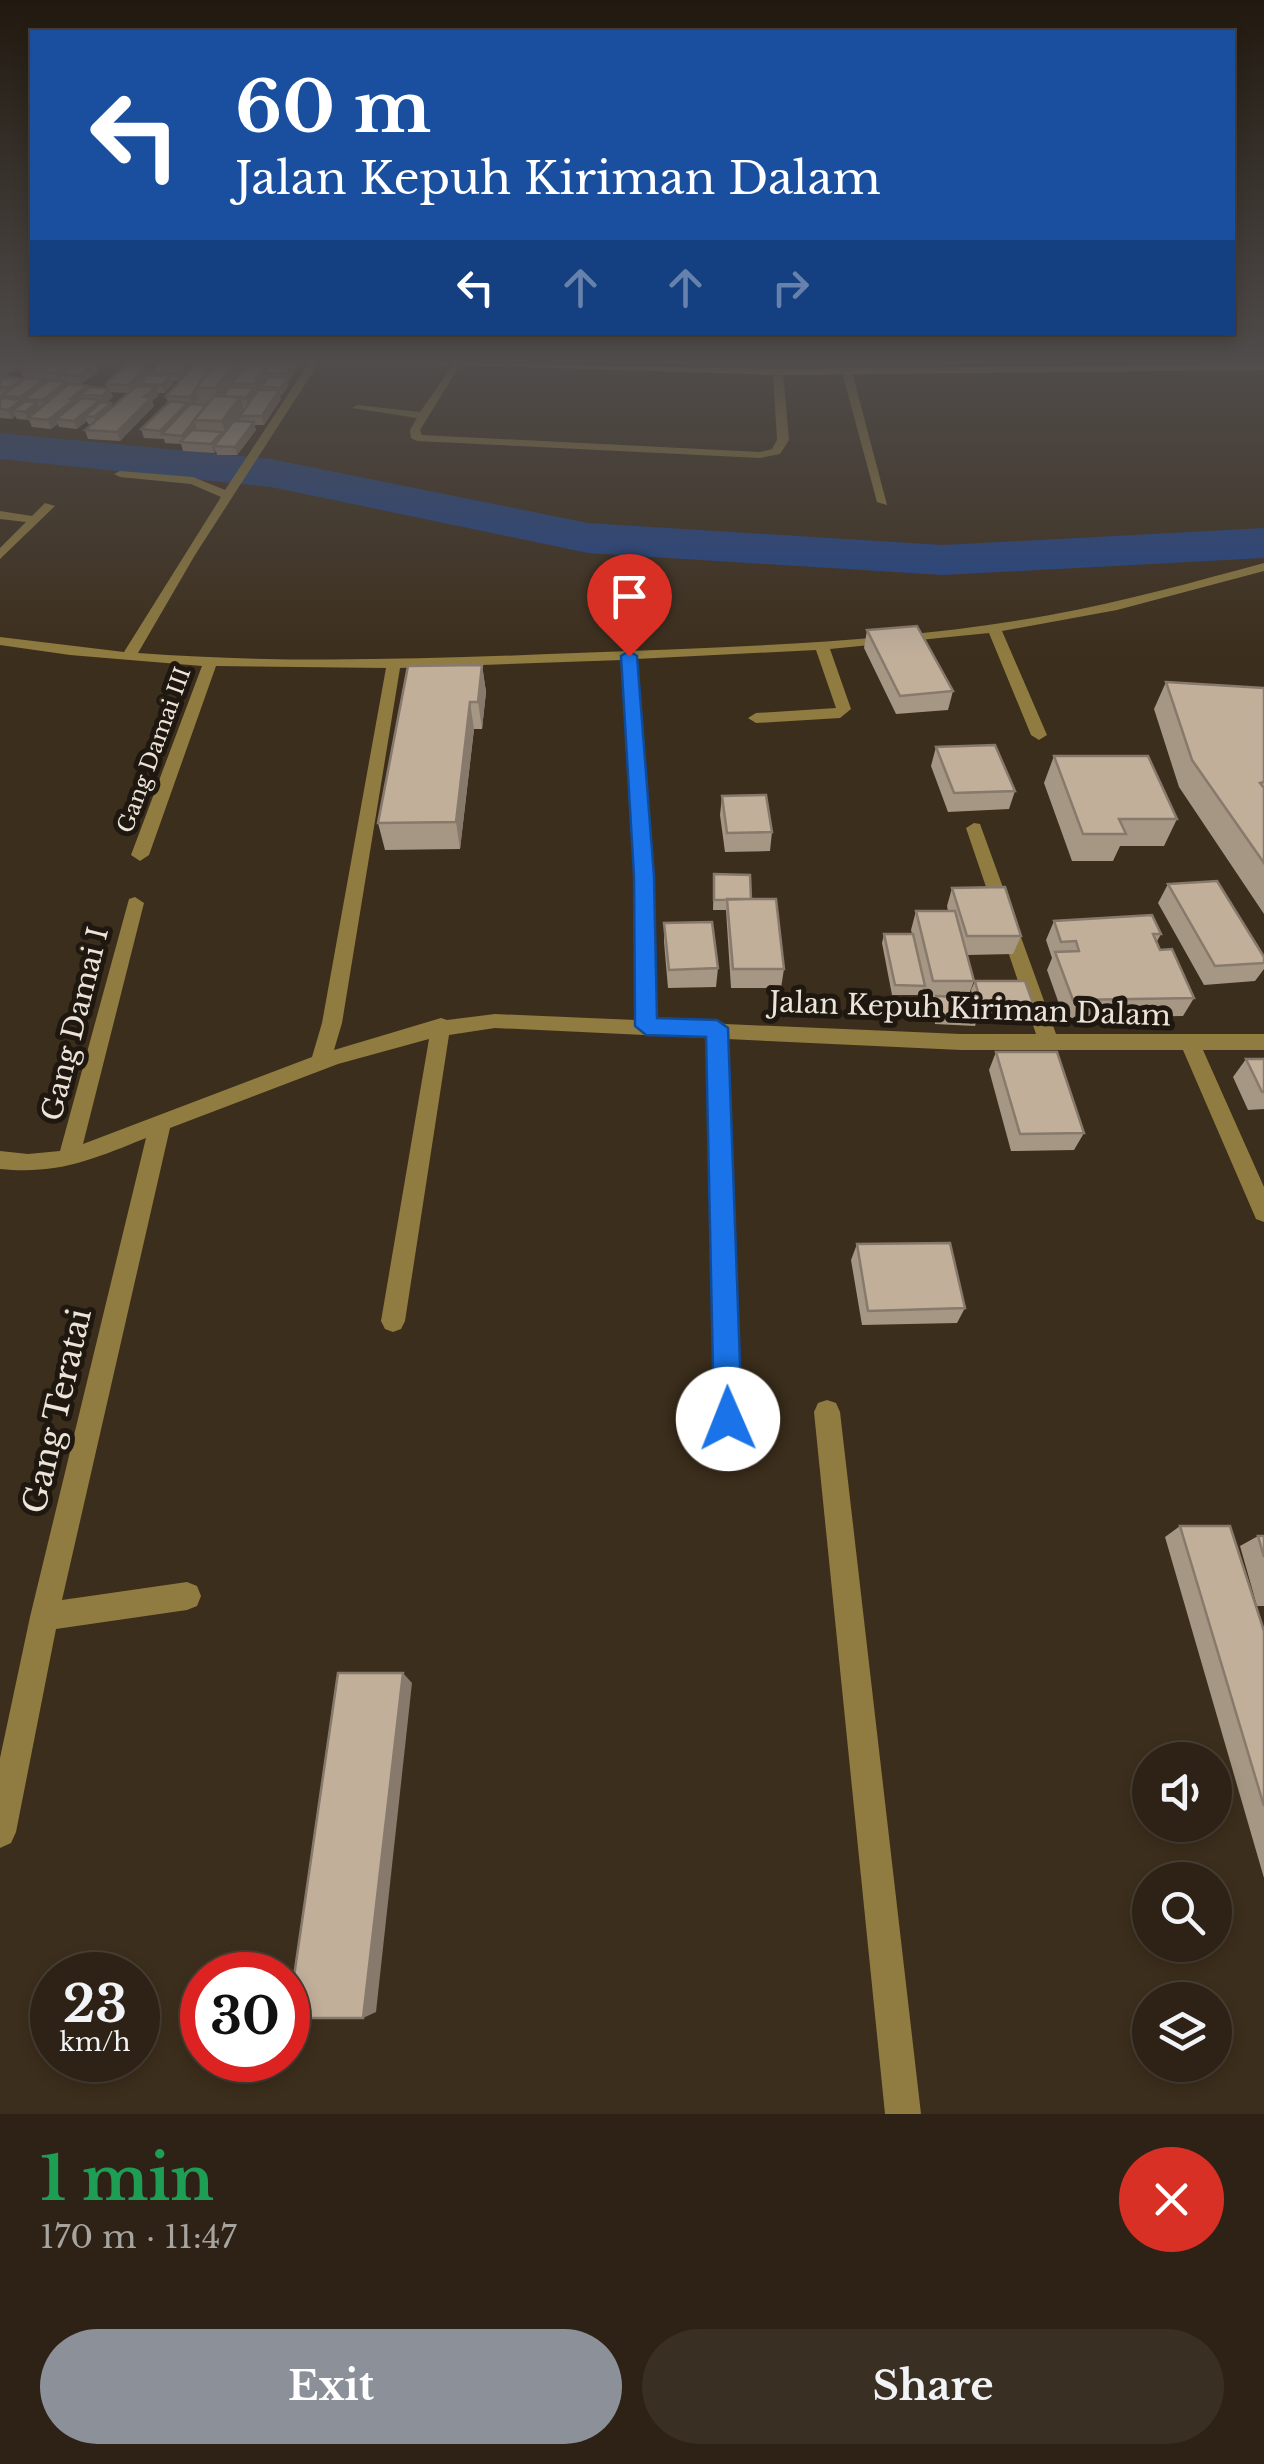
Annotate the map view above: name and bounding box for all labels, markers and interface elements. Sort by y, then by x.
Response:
text: 60 m [235,64,431,151]
icon: left [70,70,200,200]
text: Jalan Kepuh Kiriman Dalam [235,150,881,206]
icon: left [448,260,503,315]
icon: ahead [553,260,608,315]
icon: ahead [658,260,713,315]
icon: right [763,260,818,315]
pin [587,554,672,657]
icon: arrive [602,569,657,624]
street label: Gang Damai III [112,664,196,836]
street label: Gang Damai I [34,923,116,1125]
street label: Jalan Kepuh Kiriman Dalam [765,984,1171,1033]
street label: Gang Teratai [14,1305,100,1517]
position arrow [676,1367,780,1471]
map controls [1132,1742,1232,2082]
button: sound [1132,1742,1232,1842]
button: search [1132,1862,1232,1962]
speed limit sign: 30 [180,1952,310,2082]
text: 23 [63,1973,127,2036]
button: layers [1132,1982,1232,2082]
text: km/h [60,2027,130,2058]
text: 1 min [40,2142,214,2216]
button: close [1119,2147,1224,2252]
text: 170 m · 11:47 [40,2217,237,2257]
button: Exit [40,2329,622,2444]
button: Share [642,2329,1224,2444]

